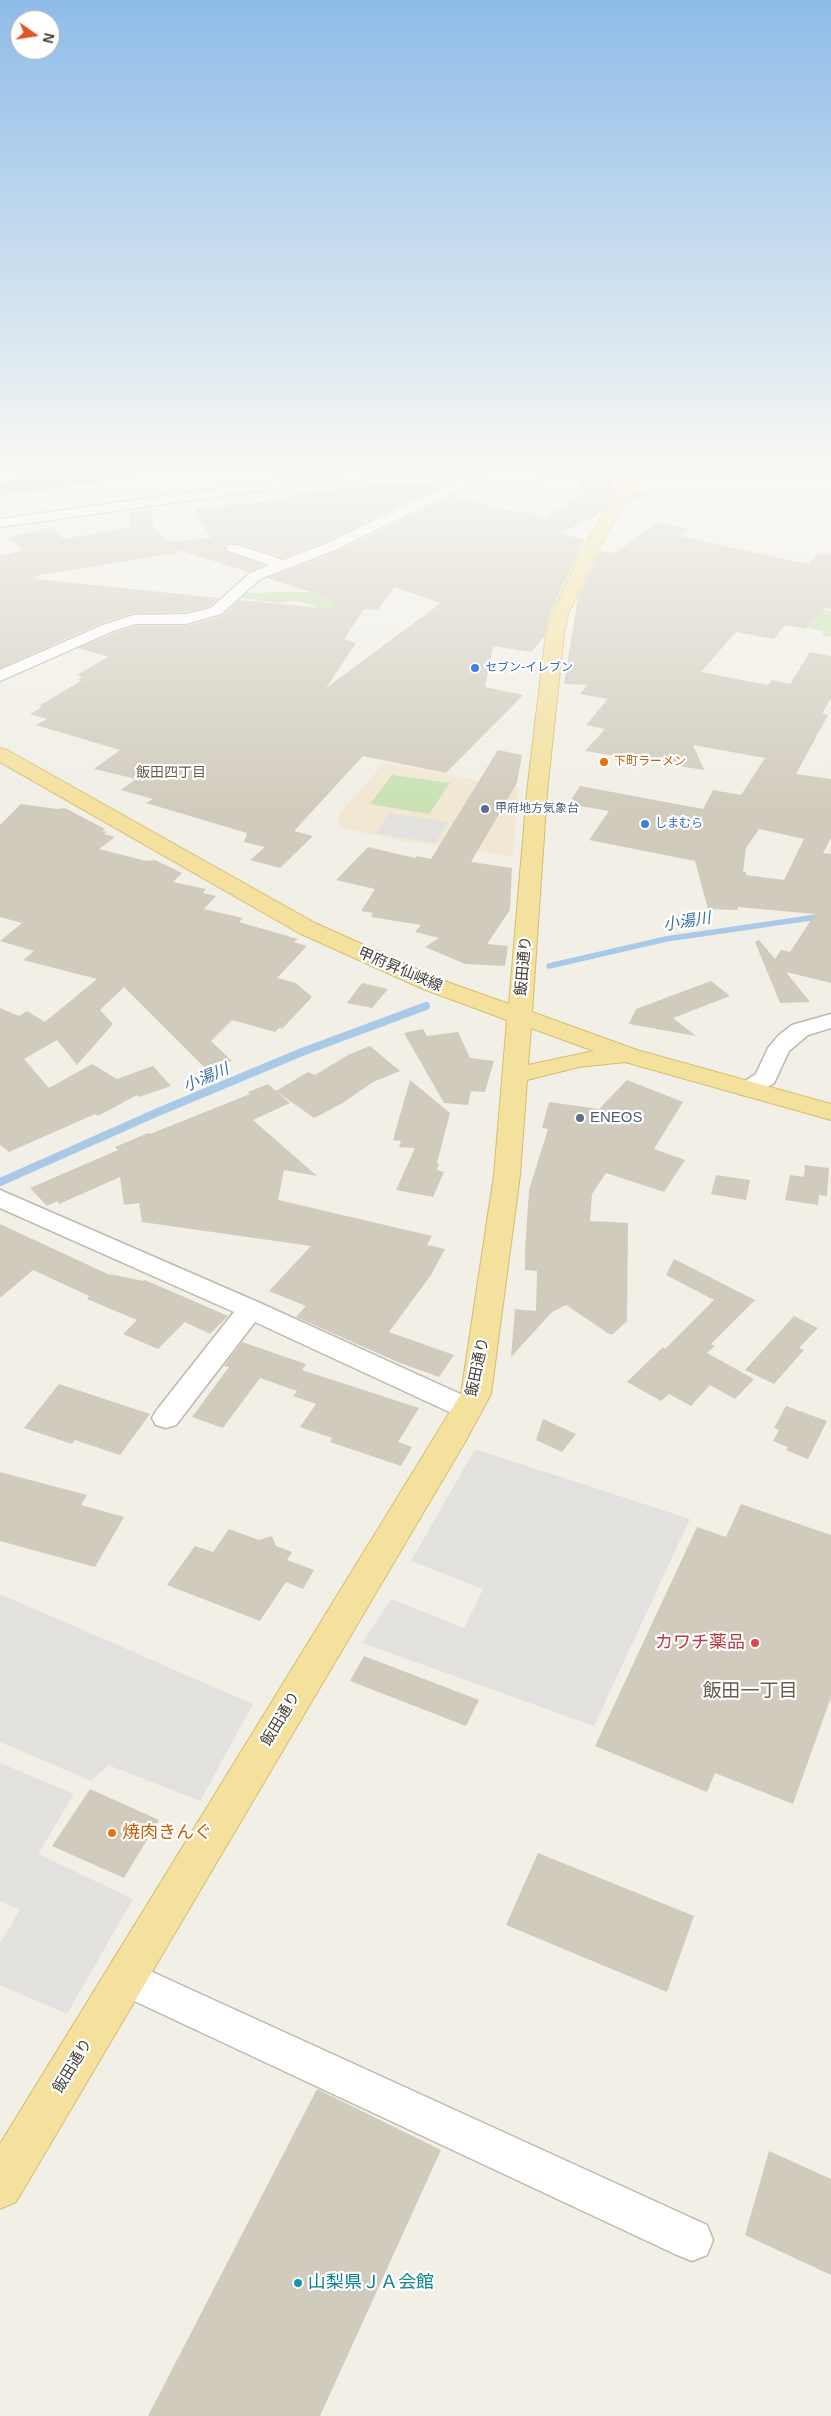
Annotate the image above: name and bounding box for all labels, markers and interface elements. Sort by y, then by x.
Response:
north arrow [10,10,60,60]
text: N [40,31,58,45]
place label: セブン-イレブン [485,661,573,675]
marker: セブン-イレブン [469,662,481,674]
place label: 下町ラーメン [614,755,686,769]
marker: 下町ラーメン [598,756,610,768]
district label: 飯田四丁目 [136,765,206,781]
place label: 甲府地方気象台 [495,802,579,816]
marker: 甲府地方気象台 [479,803,491,815]
place label: しまむら [655,817,703,831]
marker: しまむら [639,818,651,830]
water label: 小湯川 [662,909,712,935]
street label: 飯田通り [512,935,536,997]
street label: 甲府昇仙峡線 [355,944,445,996]
water label: 小湯川 [180,1060,232,1096]
place label: ENEOS [590,1109,643,1127]
marker: ENEOS [574,1112,586,1124]
street label: 飯田通り [463,1336,493,1398]
place label: カワチ薬品 [655,1632,745,1654]
marker: カワチ薬品 [749,1637,761,1649]
district label: 飯田一丁目 [703,1681,797,1703]
street label: 飯田通り [258,1689,304,1749]
place label: 焼肉きんぐ [122,1822,212,1844]
marker: 焼肉きんぐ [106,1827,118,1839]
street label: 飯田通り [50,2036,96,2096]
place label: 山梨県ＪＡ会館 [308,2272,434,2294]
marker: 山梨県ＪＡ会館 [292,2277,304,2289]

